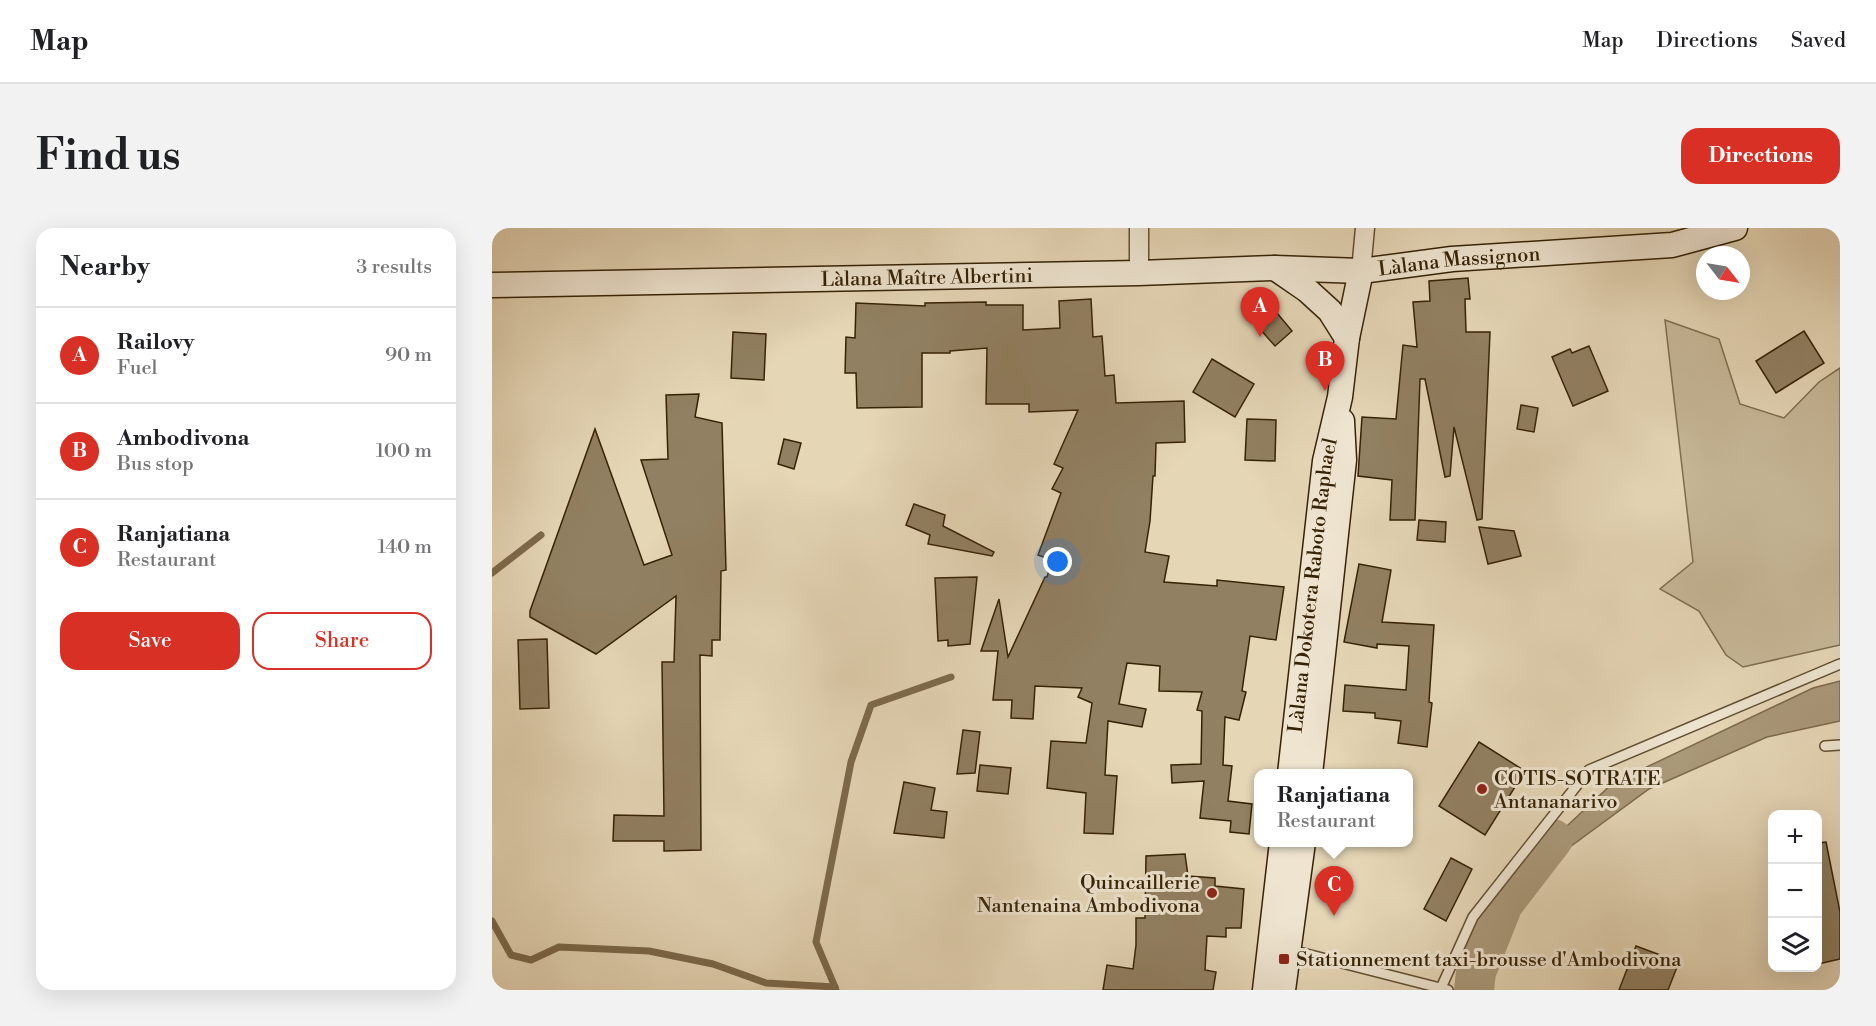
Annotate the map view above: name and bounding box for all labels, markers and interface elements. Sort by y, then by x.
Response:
text: Map [30,24,89,59]
text: Map [1582,28,1624,54]
text: Directions [1657,28,1758,54]
text: Saved [1791,28,1846,54]
button: Directions [1681,128,1840,184]
text: Find us [36,130,180,183]
street label: Làlana Massignon [1377,242,1541,283]
north arrow [1696,246,1750,300]
text: Nearby [60,251,150,283]
text: 3 results [356,255,432,280]
street label: Làlana Maître Albertini [821,264,1034,293]
pin: A [1240,288,1280,337]
text: Railovy [117,329,194,356]
pin: B [1306,342,1344,391]
text: A [72,343,87,368]
text: 90 m [385,343,432,368]
text: Fuel [117,356,157,381]
text: Ambodivona [117,425,249,452]
street label: Làlana Dokotera Raboto Raphael [1284,436,1344,734]
text: B [72,439,87,464]
text: 100 m [376,439,432,464]
text: Bus stop [117,452,194,477]
text: Ranjatiana [117,521,230,548]
text: C [72,535,87,560]
text: 140 m [377,535,432,560]
your location [1043,547,1072,576]
text: Restaurant [117,548,216,573]
button: Save [60,612,240,670]
button: Share [252,612,432,670]
place label: COTIS-SOTRATE Antananarivo [1493,767,1661,815]
popup [1254,769,1413,847]
text: Ranjatiana [1277,782,1390,809]
marker: COTIS-SOTRATE Antananarivo [1475,782,1489,796]
text: Restaurant [1277,809,1376,834]
map controls [1768,810,1822,972]
button: + [1768,810,1822,864]
button: − [1768,864,1822,918]
pin: C [1314,866,1354,916]
place label: Quincaillerie Nantenaina Ambodivona [977,871,1201,919]
marker: Quincaillerie Nantenaina Ambodivona [1205,886,1219,900]
button: layers [1768,918,1822,972]
place label: Stationnement taxi-brousse d'Ambodivona [1296,948,1682,973]
marker: Stationnement taxi-brousse d'Ambodivona [1277,952,1291,966]

